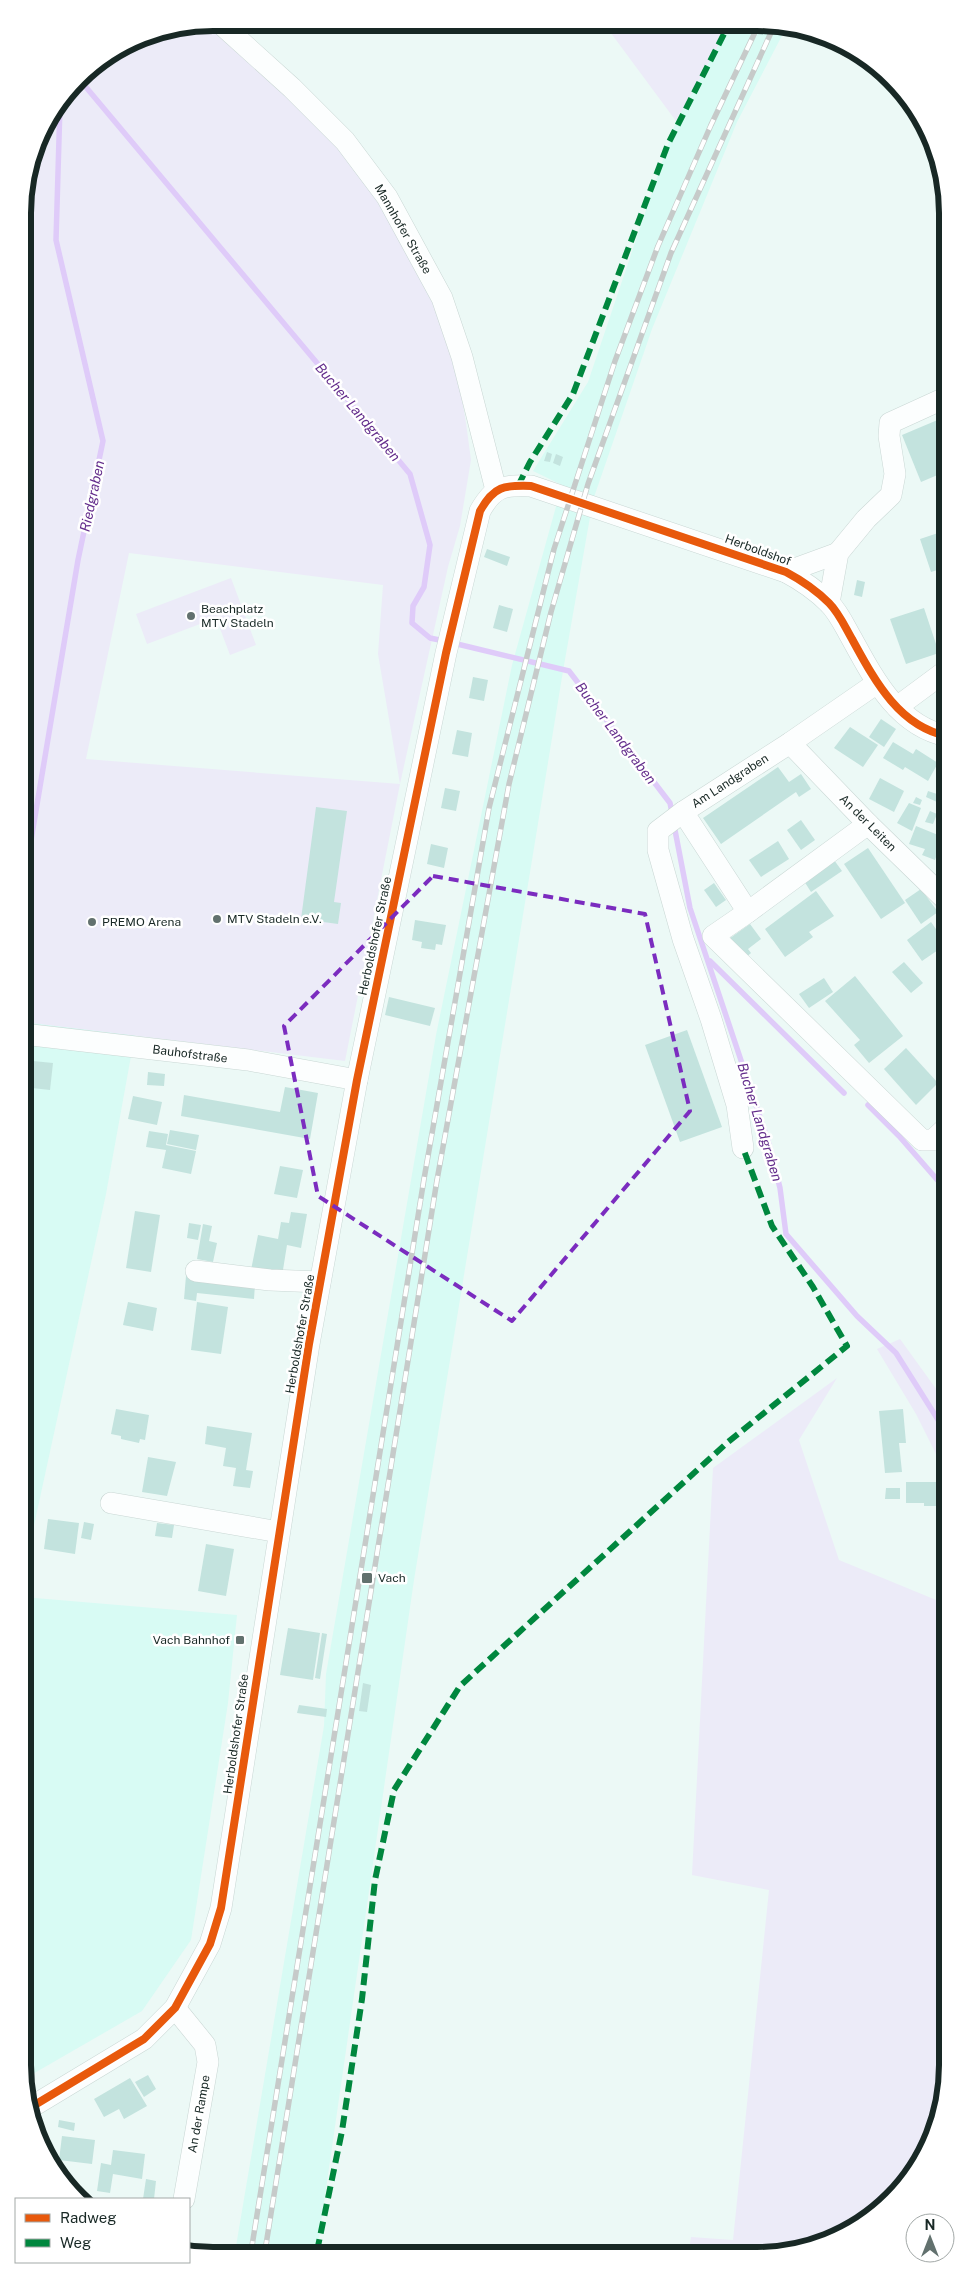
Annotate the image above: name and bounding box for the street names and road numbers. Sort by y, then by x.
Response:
street label: Mannhofer Straße [372,182,434,276]
street label: Herboldshof [723,532,793,569]
street label: Am Landgraben [689,751,771,811]
street label: An der Leiten [837,792,899,854]
street label: Herboldshofer Straße [356,875,394,997]
street label: Bauhofstraße [152,1042,228,1066]
street label: Herboldshofer Straße [283,1273,317,1395]
street label: Herboldshofer Straße [221,1673,251,1795]
street label: An der Rampe [185,2074,213,2154]

